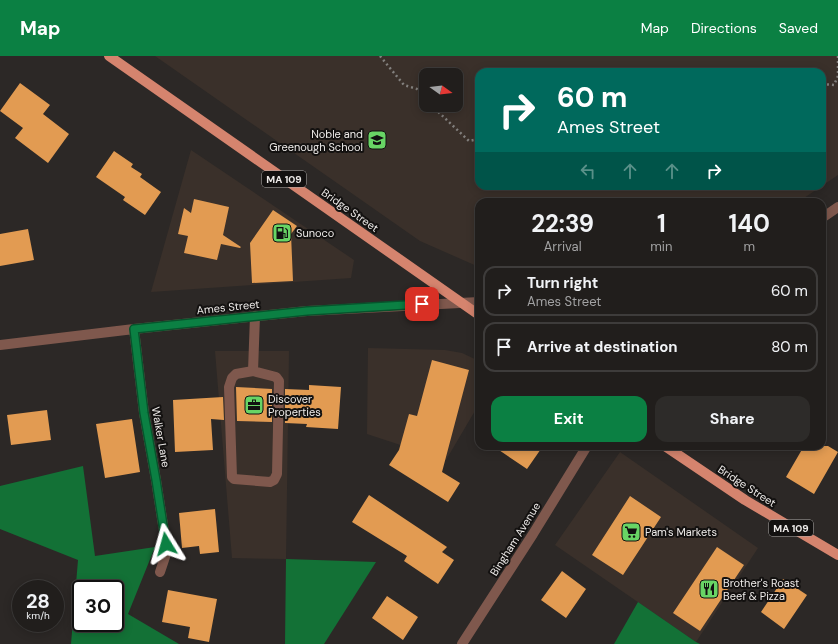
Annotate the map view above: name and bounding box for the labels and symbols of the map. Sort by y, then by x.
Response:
north arrow [419,68,463,112]
place label: Noble and Greenough School [269,127,363,154]
school or university icon: Noble and Greenough School [366,129,388,151]
road number: MA 109 [262,171,306,187]
street label: Bridge Street [319,185,381,235]
fuel station icon: Sunoco [271,222,293,244]
place label: Sunoco [296,226,334,240]
pin [405,287,439,321]
street label: Ames Street [196,297,260,317]
place label: Discover Properties [268,392,321,419]
office icon: Discover Properties [243,394,265,416]
street label: Walker Lane [149,406,173,468]
street label: Bridge Street [715,462,779,510]
street label: Bingham Avenue [487,500,543,578]
road number: MA 109 [769,520,813,536]
supermarket icon: Pam's Markets [620,521,642,543]
position arrow [145,523,187,565]
place label: Pam's Markets [645,525,717,539]
place label: Brother's Roast Beef & Pizza [723,576,799,603]
restaurant icon: Brother's Roast Beef & Pizza [698,578,720,600]
speed limit sign: 30 [72,580,124,632]

